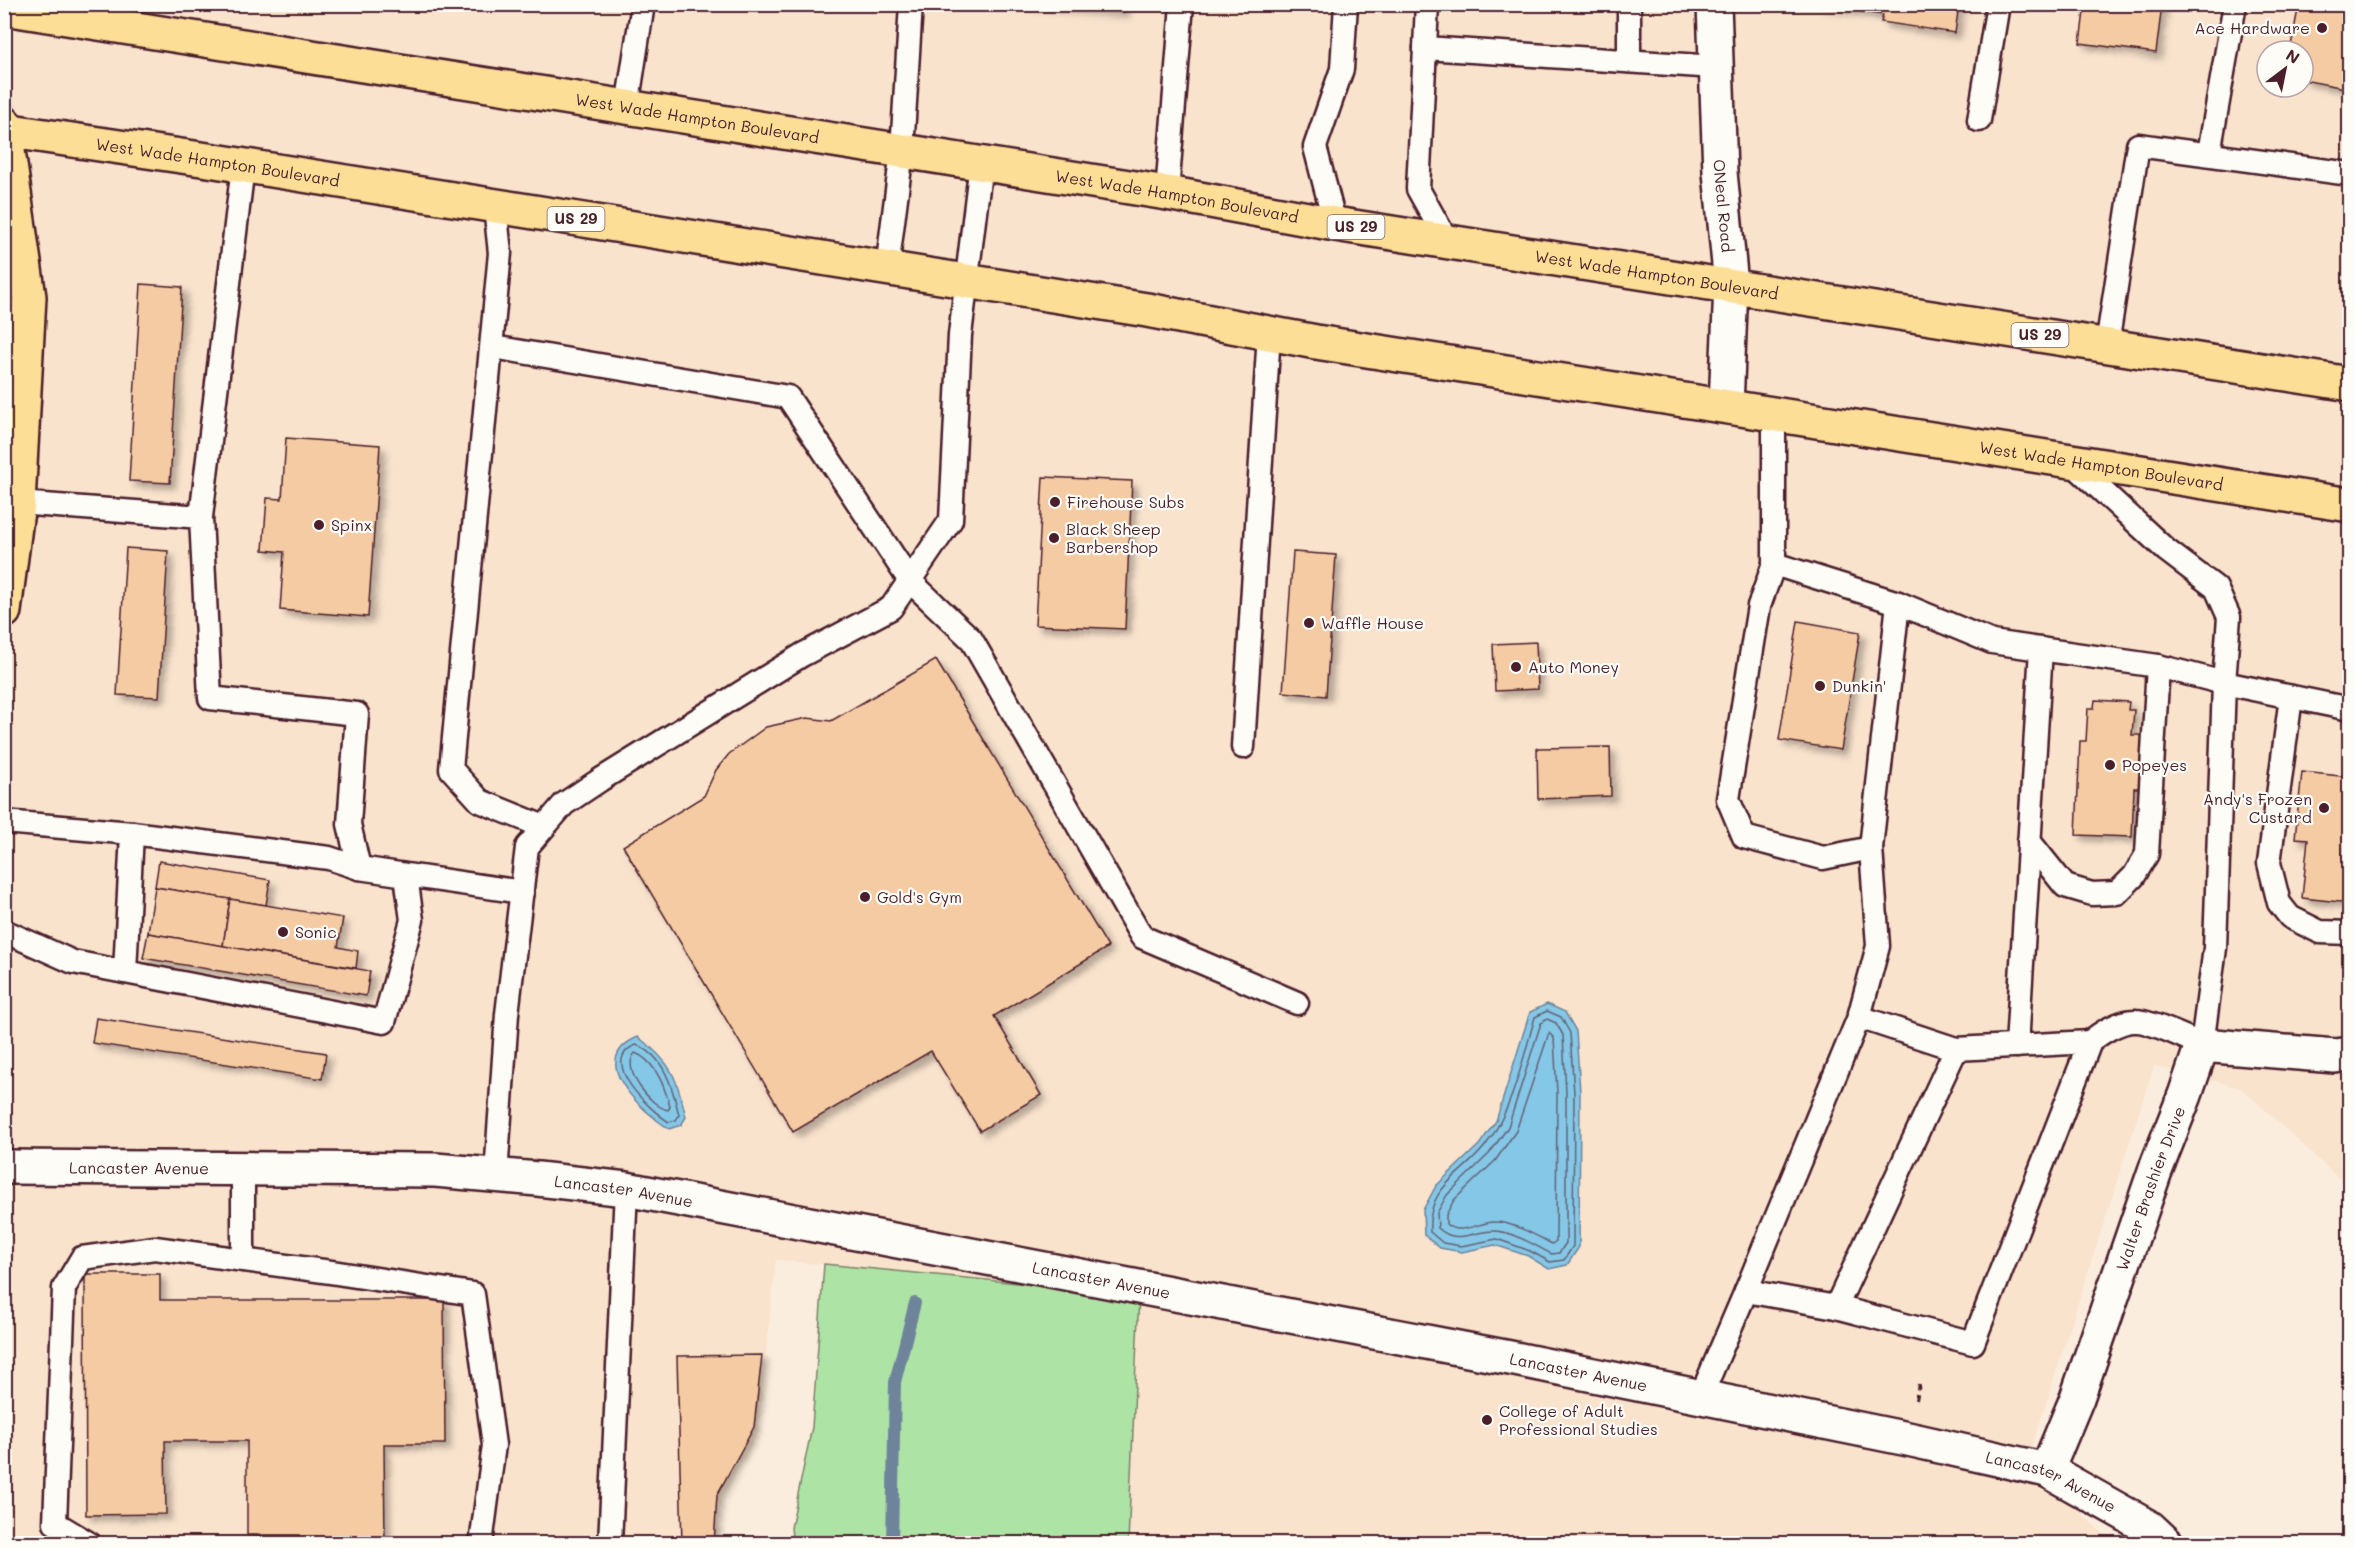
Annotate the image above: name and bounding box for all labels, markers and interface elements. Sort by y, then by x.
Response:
place label: Ace Hardware [2195,17,2310,38]
marker: Ace Hardware [2315,21,2329,35]
north arrow [2255,39,2315,99]
text: N [2282,44,2304,68]
street label: West Wade Hampton Boulevard [574,88,821,148]
street label: West Wade Hampton Boulevard [94,133,341,191]
street label: ONeal Road [1710,159,1739,253]
street label: West Wade Hampton Boulevard [1054,164,1300,227]
road number: US 29 [548,207,604,231]
road number: US 29 [1328,215,1384,239]
street label: West Wade Hampton Boulevard [1533,245,1780,304]
road number: US 29 [2012,323,2068,347]
street label: West Wade Hampton Boulevard [1978,436,2225,495]
place label: Firehouse Subs [1067,491,1185,512]
marker: Firehouse Subs [1048,495,1062,509]
place label: Spinx [331,514,372,535]
marker: Spinx [312,518,326,532]
place label: Black Sheep Barbershop [1066,518,1161,557]
marker: Black Sheep Barbershop [1047,531,1061,545]
place label: Waffle House [1321,612,1424,633]
marker: Waffle House [1302,616,1316,630]
place label: Auto Money [1528,656,1619,677]
marker: Auto Money [1509,660,1523,674]
place label: Dunkin' [1832,675,1886,696]
marker: Dunkin' [1813,679,1827,693]
place label: Popeyes [2122,754,2187,775]
marker: Popeyes [2103,758,2117,772]
place label: Andy's Frozen Custard [2203,788,2312,827]
marker: Andy's Frozen Custard [2317,801,2331,815]
place label: Gold's Gym [877,886,962,907]
marker: Gold's Gym [858,890,872,904]
place label: Sonic [295,921,337,942]
marker: Sonic [276,925,290,939]
street label: Walter Brashier Drive [2111,1103,2189,1273]
street label: Lancaster Avenue [69,1156,209,1178]
street label: Lancaster Avenue [553,1170,695,1212]
street label: Lancaster Avenue [1031,1256,1172,1303]
street label: Lancaster Avenue [1508,1347,1649,1396]
place label: College of Adult Professional Studies [1499,1400,1658,1439]
marker: College of Adult Professional Studies [1480,1413,1494,1427]
street label: Lancaster Avenue [1984,1446,2120,1517]

